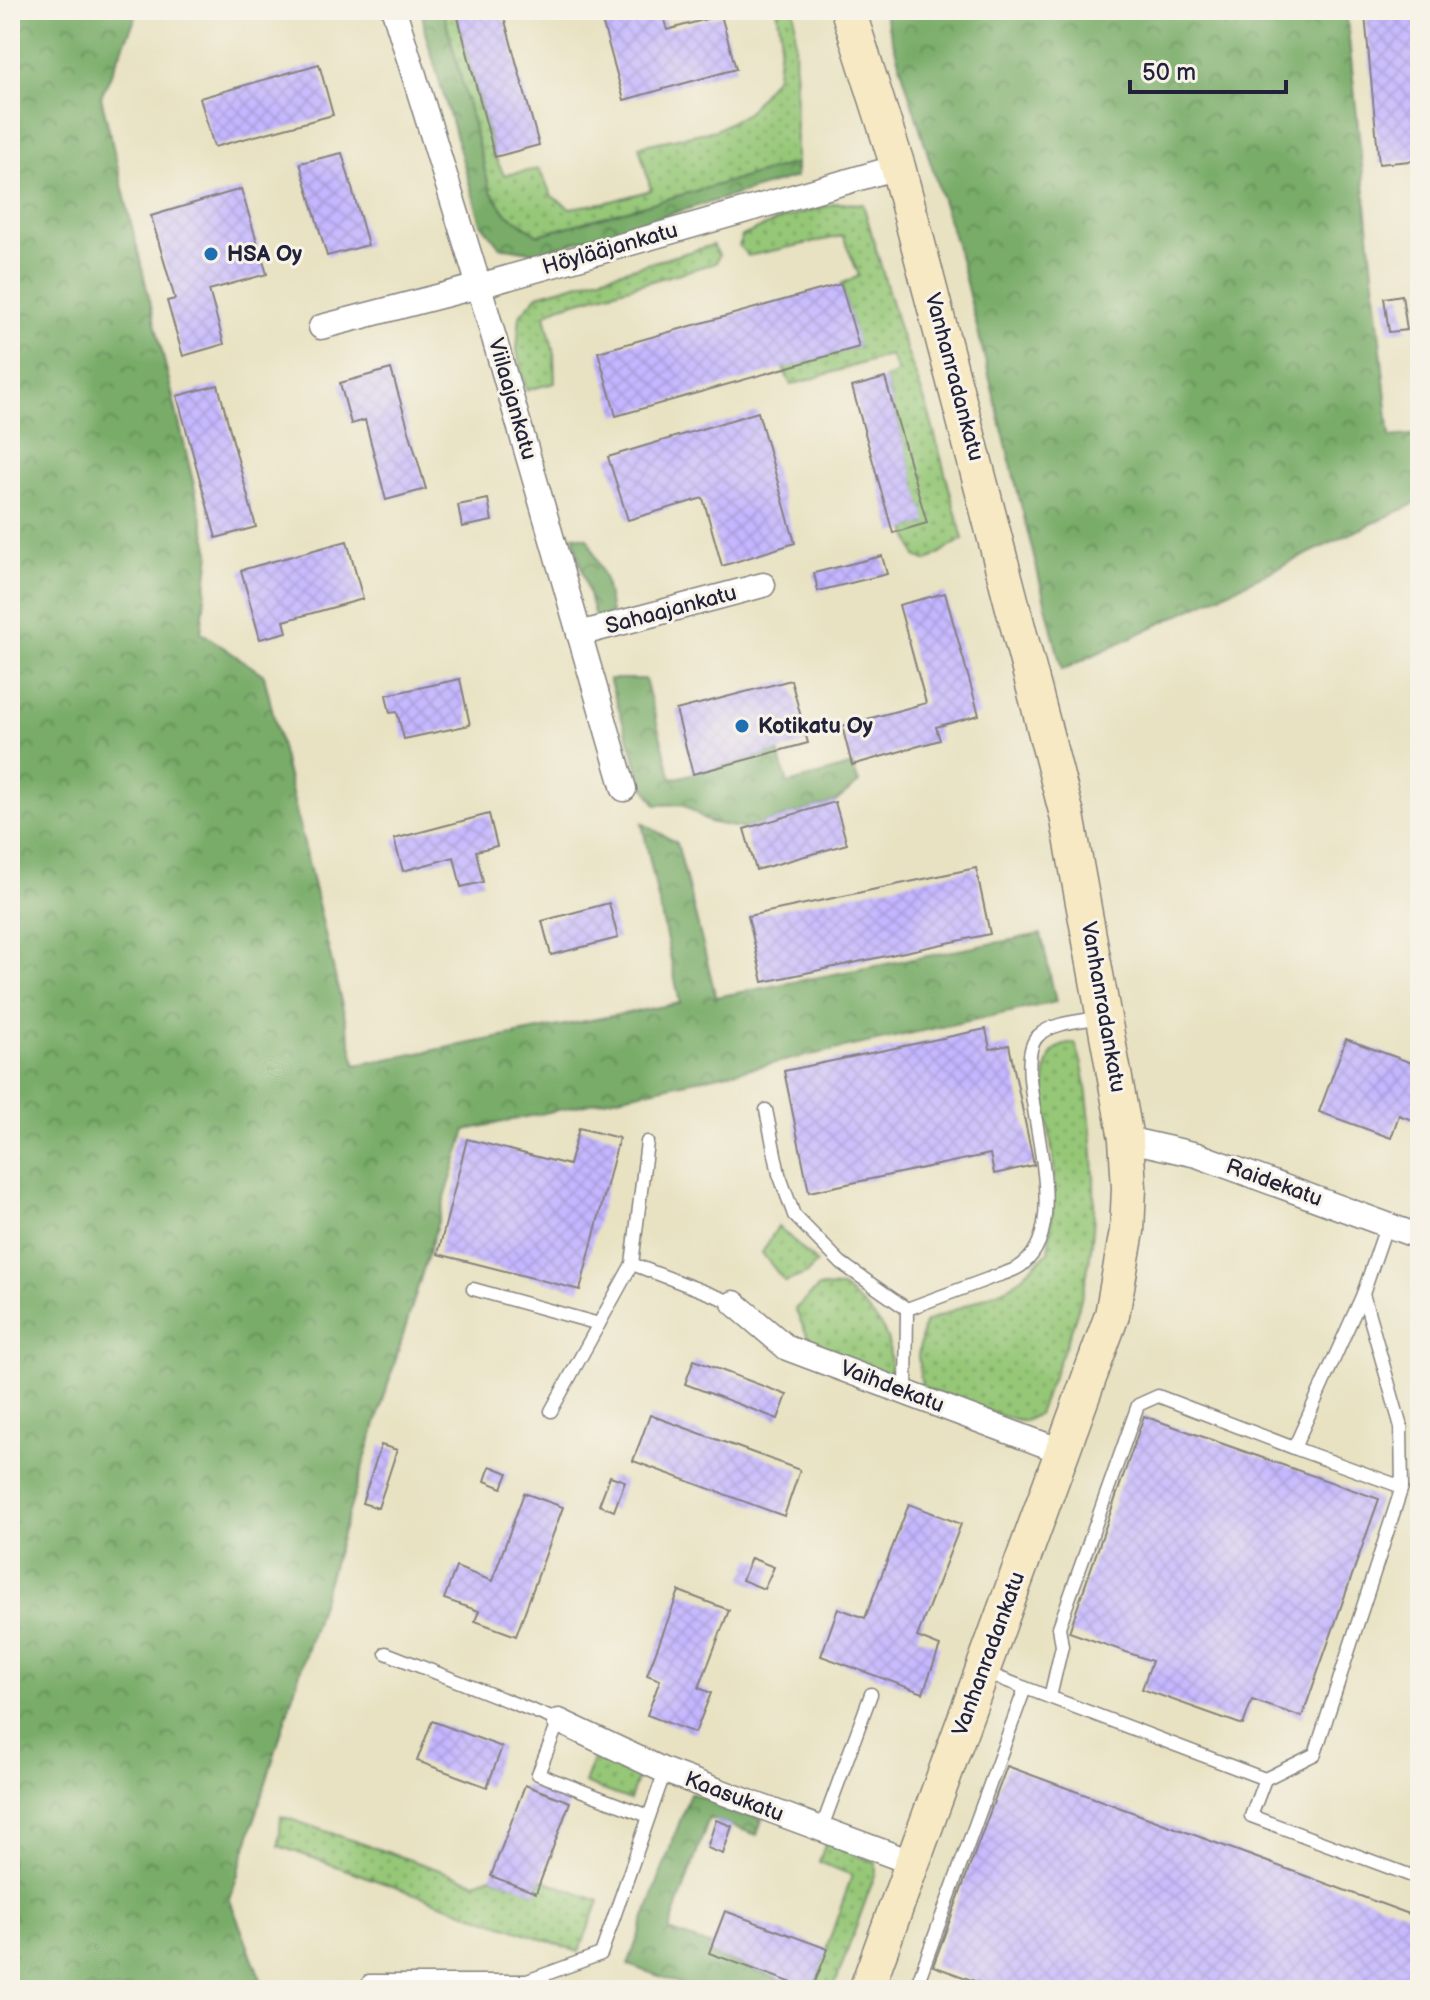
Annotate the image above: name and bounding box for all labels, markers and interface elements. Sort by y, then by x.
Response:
scale bar [1130,44,1286,94]
text: 50 m [1142,58,1196,87]
street label: Höylääjankatu [539,217,681,281]
place label: HSA Oy [227,241,302,268]
marker: HSA Oy [202,245,220,263]
street label: Vanhanradankatu [919,290,989,464]
street label: Viilaajankatu [482,335,542,463]
street label: Sahaajankatu [602,580,740,640]
place label: Kotikatu Oy [758,713,873,740]
marker: Kotikatu Oy [733,717,751,735]
street label: Vanhanradankatu [1075,919,1131,1095]
street label: Raidekatu [1222,1153,1326,1213]
street label: Vaihdekatu [836,1355,948,1419]
street label: Vanhanradankatu [947,1568,1031,1740]
street label: Kaasukatu [681,1766,787,1828]

